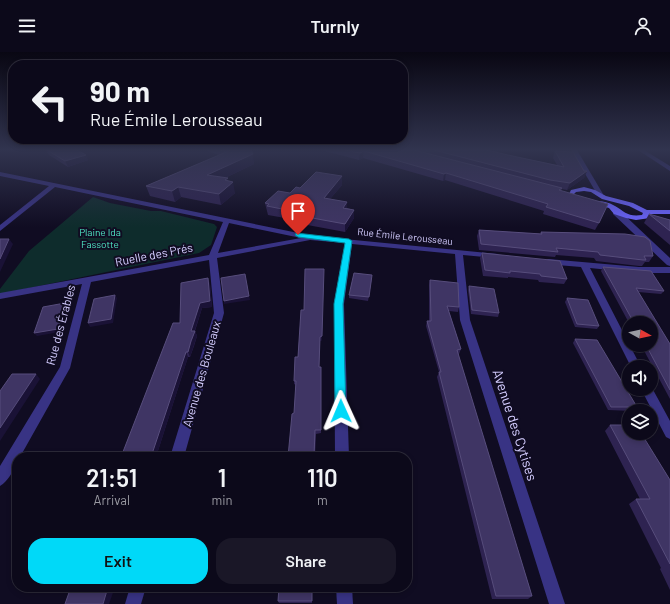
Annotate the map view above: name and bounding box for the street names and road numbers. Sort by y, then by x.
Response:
street label: Rue Émile Lerousseau [357,225,453,247]
street label: Ruelle des Prés [114,240,194,268]
street label: Rue des Érables [43,283,78,366]
street label: Avenue des Bouleaux [179,319,223,428]
street label: Avenue des Cytises [489,367,542,483]

